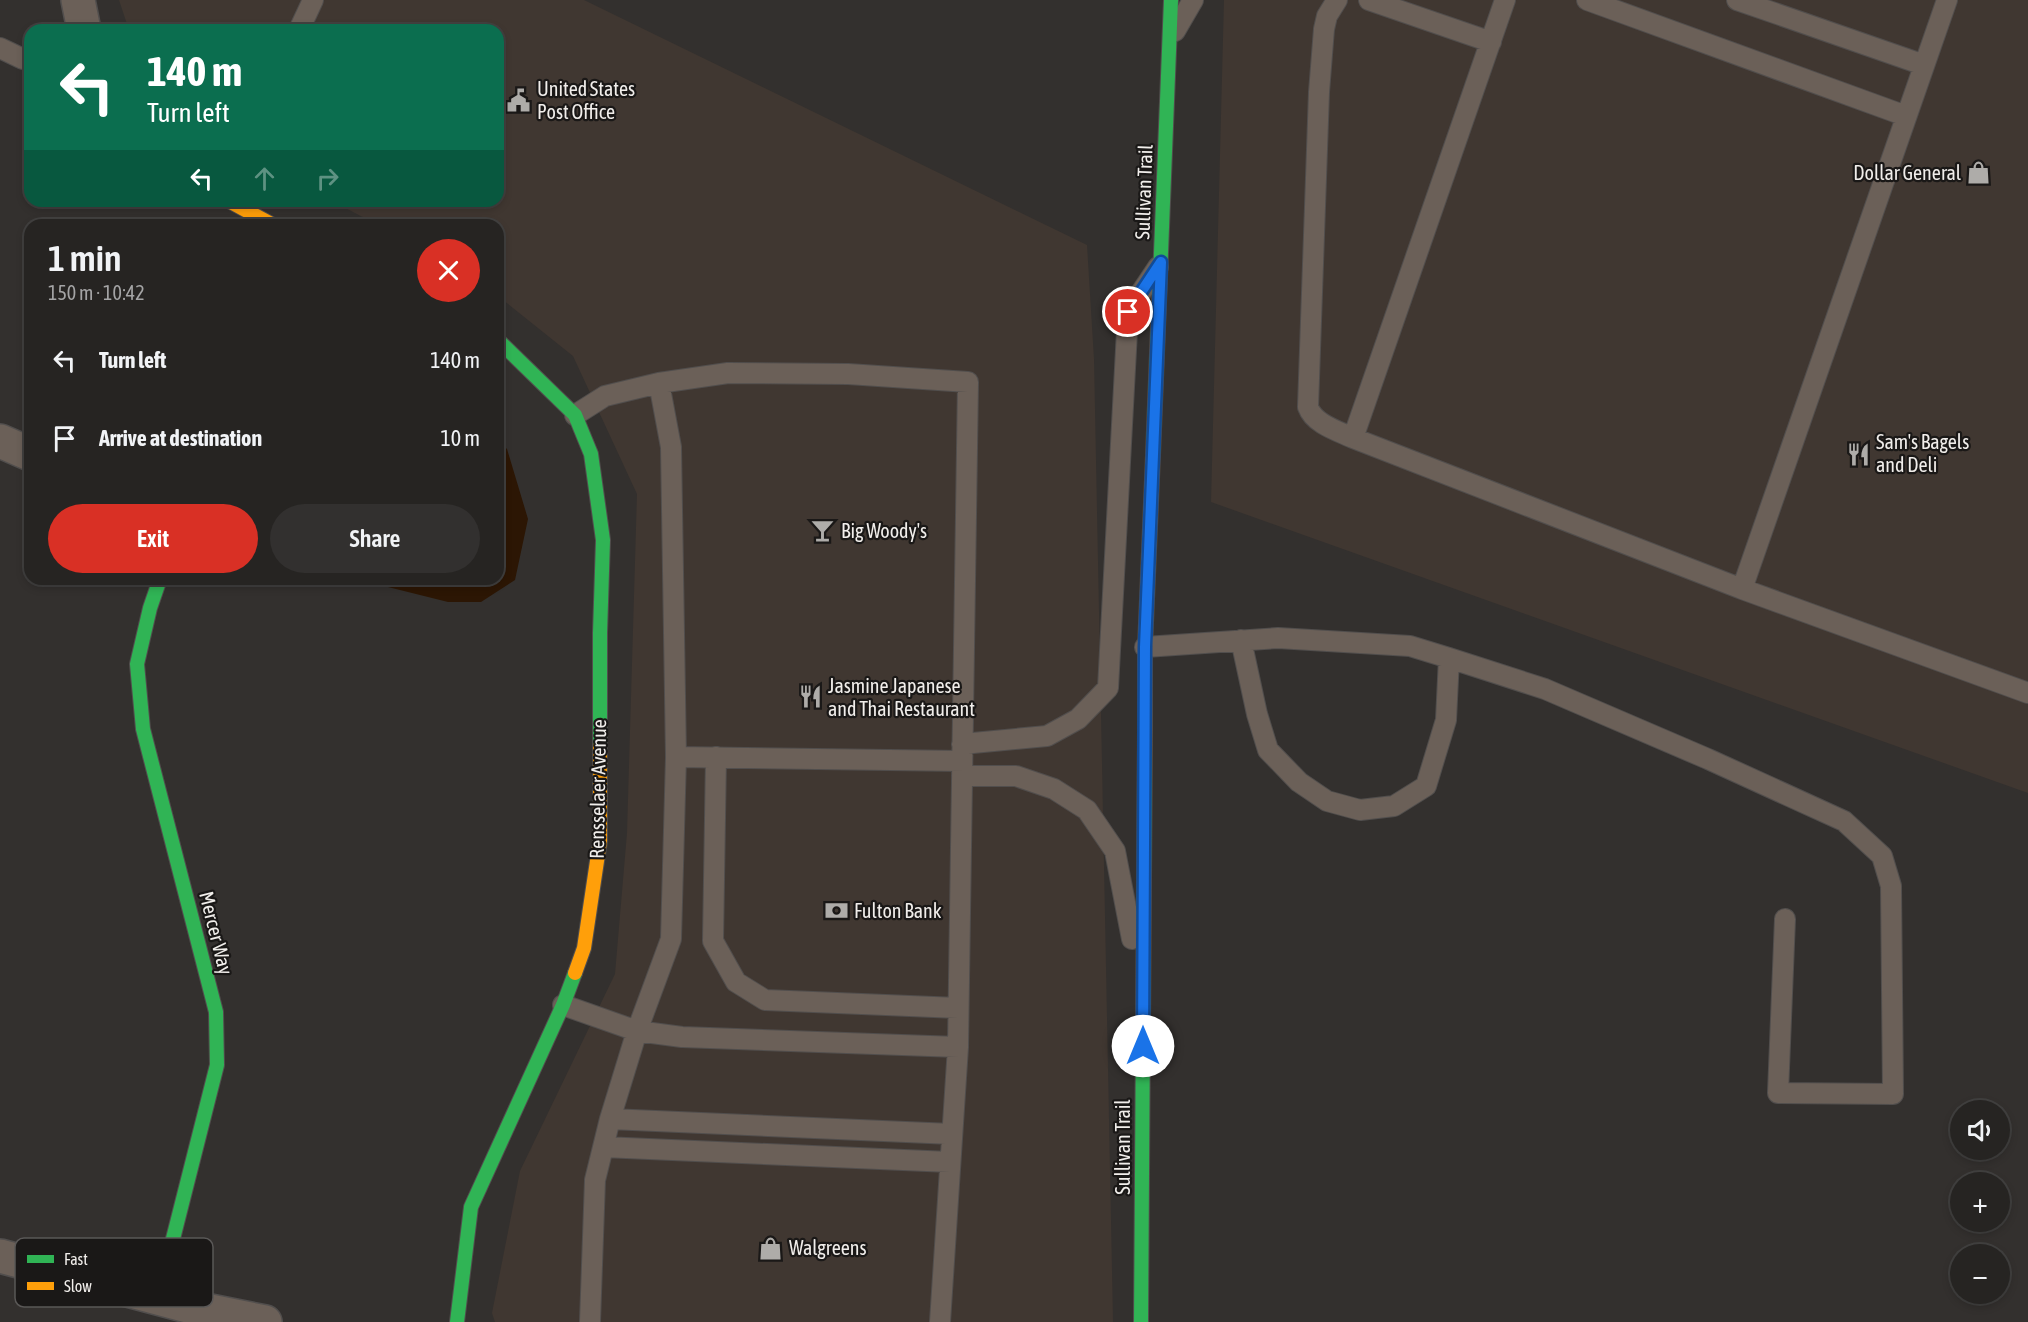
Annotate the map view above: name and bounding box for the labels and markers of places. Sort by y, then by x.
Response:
place label: United States Post Office [537,77,635,123]
public building icon: United States Post Office [506,87,532,113]
shop icon: Dollar General [1966,160,1992,186]
place label: Dollar General [1853,161,1962,184]
pin [1102,286,1153,337]
place label: Sam's Bagels and Deli [1876,430,1969,476]
restaurant icon: Sam's Bagels and Deli [1845,441,1871,467]
bar icon: Big Woody's [810,518,836,544]
place label: Big Woody's [841,519,927,542]
place label: Jasmine Japanese and Thai Restaurant [828,674,975,720]
restaurant icon: Jasmine Japanese and Thai Restaurant [797,684,823,710]
bank icon: Fulton Bank [823,898,849,924]
place label: Fulton Bank [854,899,942,922]
shop icon: Walgreens [758,1235,784,1261]
place label: Walgreens [789,1236,867,1259]

